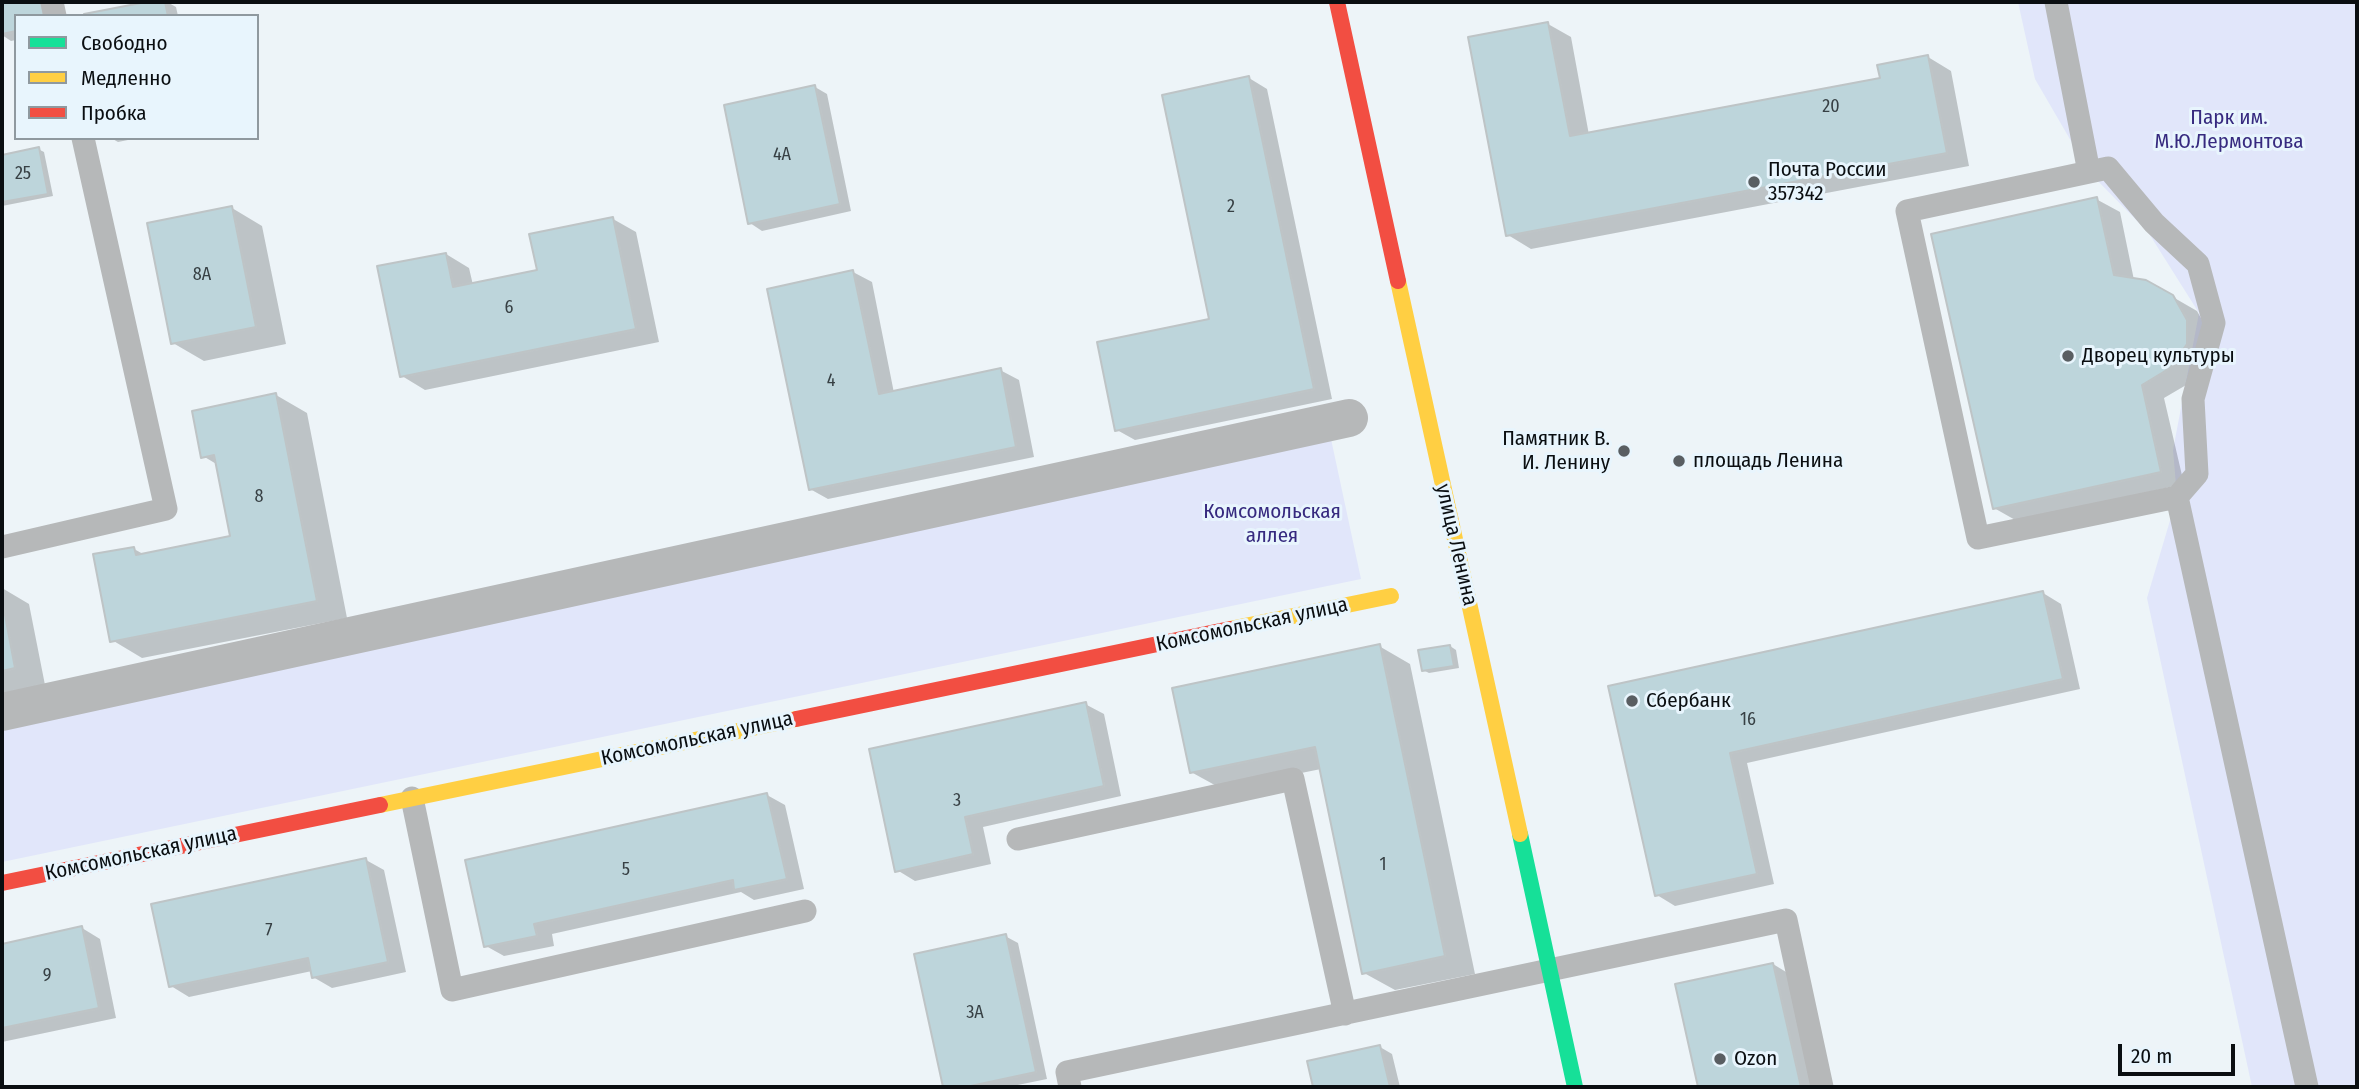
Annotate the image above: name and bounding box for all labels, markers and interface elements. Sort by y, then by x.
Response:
legend [14,14,259,140]
text: Свободно [81,30,167,56]
text: Медленно [81,65,171,91]
house number: 20 [1822,96,1840,118]
text: Пробка [81,100,147,126]
park label: Парк им. М.Ю.Лермонтова [2154,105,2304,155]
house number: 4А [773,144,791,166]
place label: Почта России 357342 [1768,157,1887,207]
house number: 25 [15,163,31,185]
marker: Почта России 357342 [1746,174,1762,190]
house number: 2 [1227,196,1235,218]
house number: 8А [193,264,211,286]
house number: 6 [505,297,513,319]
place label: Дворец культуры [2082,343,2235,369]
marker: Дворец культуры [2060,348,2076,364]
house number: 4 [827,370,835,392]
place label: Памятник В. И. Ленину [1502,426,1610,476]
marker: Памятник В. И. Ленину [1616,443,1632,459]
place label: площадь Ленина [1693,448,1843,474]
marker: площадь Ленина [1671,453,1687,469]
street label: улица Ленина [1430,482,1482,608]
house number: 8 [255,486,263,508]
park label: Комсомольская аллея [1203,499,1341,549]
street label: Комсомольская улица [1154,592,1350,658]
place label: Сбербанк [1646,688,1731,714]
marker: Сбербанк [1624,693,1640,709]
street label: Комсомольская улица [599,706,795,772]
house number: 16 [1740,709,1756,731]
house number: 3 [953,790,961,812]
street label: Комсомольская улица [43,821,239,887]
house number: 1 [1379,854,1387,876]
house number: 5 [622,859,630,881]
house number: 7 [265,920,273,942]
house number: 9 [43,965,51,987]
house number: 3А [966,1002,984,1024]
scale bar [2121,1030,2238,1074]
text: 20 m [2131,1043,2172,1069]
place label: Ozon [1734,1046,1777,1072]
marker: Ozon [1712,1051,1728,1067]

